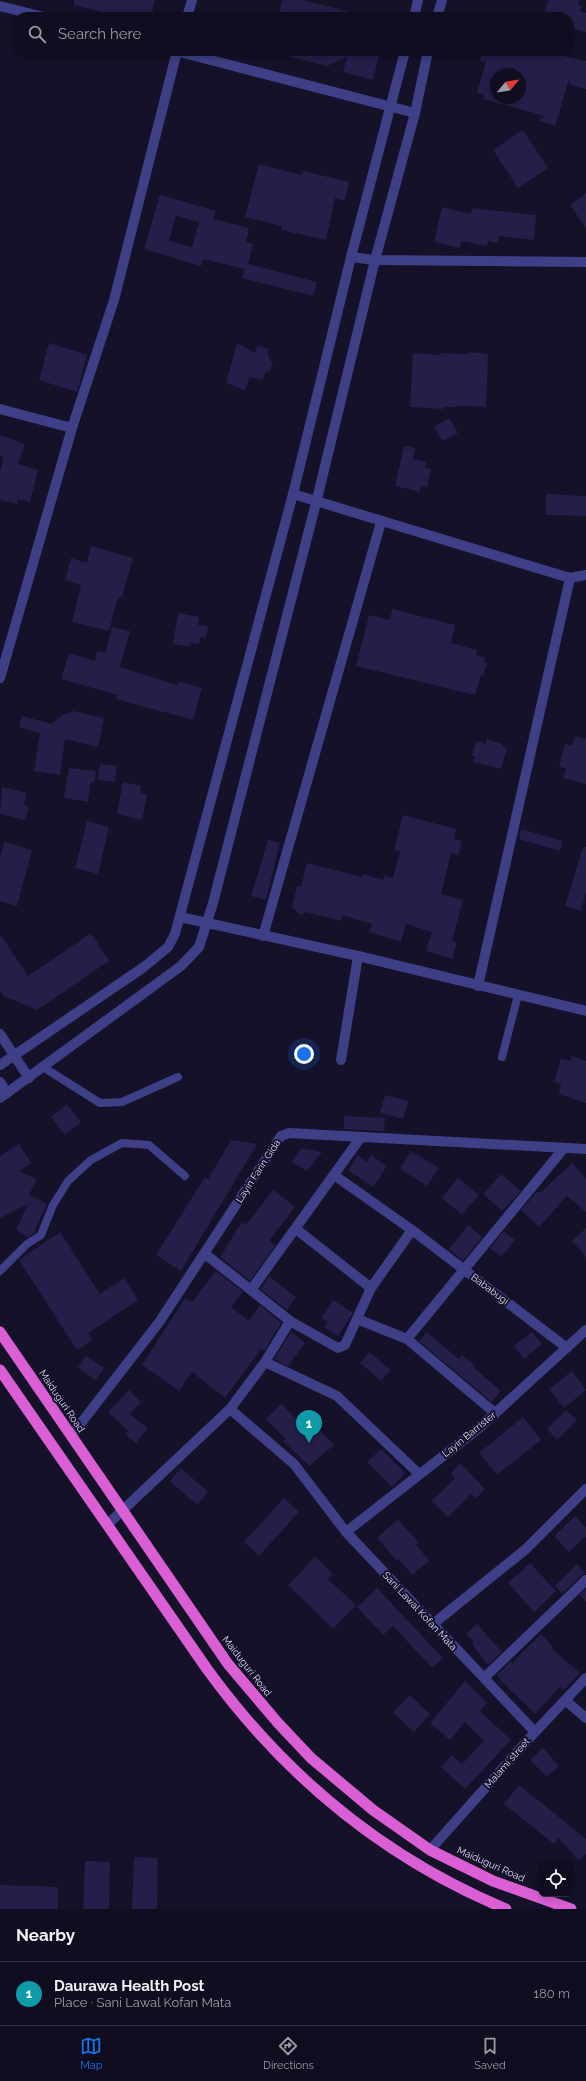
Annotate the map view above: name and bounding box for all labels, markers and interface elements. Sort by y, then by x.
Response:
search box [12,12,574,56]
icon: search [26,23,48,45]
text: Search here [58,25,141,43]
north arrow [490,68,526,104]
your location [294,1044,314,1064]
street label: Layin Farin Gida [234,1137,282,1205]
street label: Bababugi [469,1271,511,1307]
street label: Maiduguri Road [37,1368,87,1434]
street label: Layin Barrister [440,1409,498,1459]
pin: 1 [296,1410,322,1443]
street label: Sani Lawal Kofan Mata [381,1569,459,1653]
street label: Maiduguri Road [220,1634,274,1698]
street label: Malami street [482,1735,532,1790]
street label: Maiduguri Road [455,1844,527,1884]
map controls [538,1861,574,1897]
button: locate [538,1861,574,1897]
text: Nearby [16,1925,75,1945]
text: Daurawa Health Post [54,1977,204,1995]
text: 1 [26,1986,32,2001]
text: 180 m [534,1986,570,2001]
text: Place · Sani Lawal Kofan Mata [54,1995,231,2010]
tab: Map [80,2035,103,2072]
tab: Directions [263,2035,314,2072]
tab: Saved [474,2035,506,2072]

